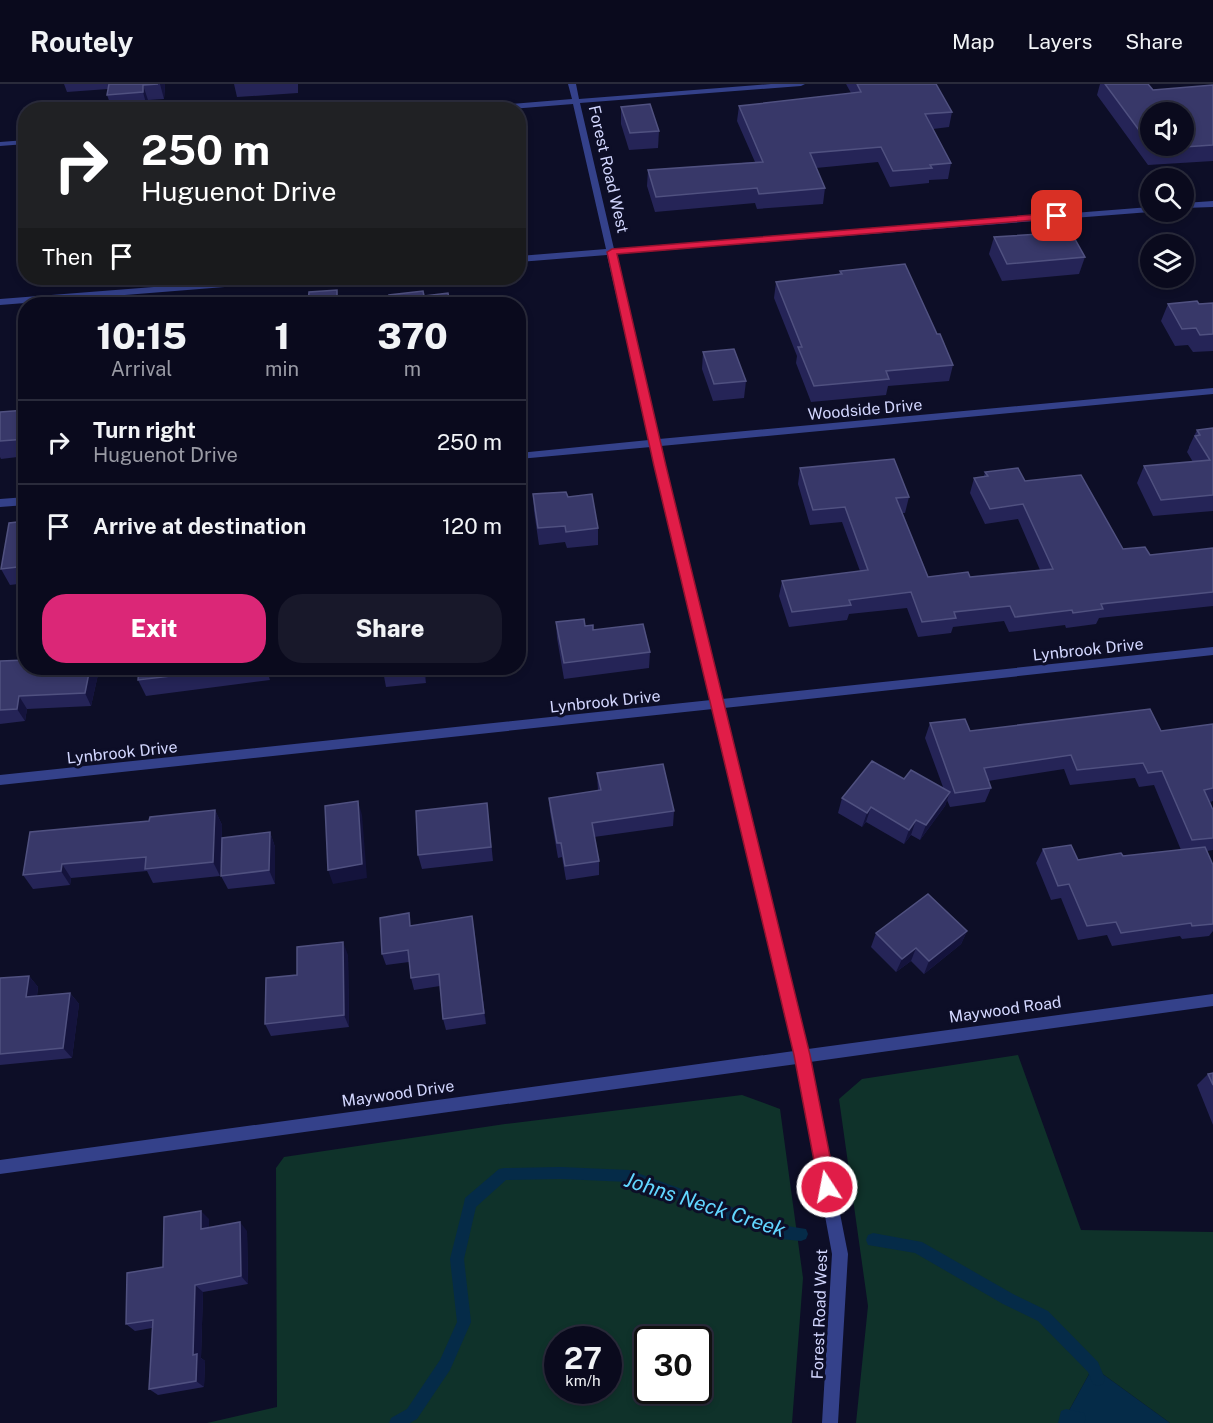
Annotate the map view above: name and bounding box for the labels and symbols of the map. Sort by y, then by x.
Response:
street label: Forest Road West [585,103,632,235]
pin [1031,190,1082,241]
street label: Woodside Drive [807,395,923,424]
street label: Lynbrook Drive [1032,634,1144,665]
street label: Lynbrook Drive [549,686,661,717]
street label: Lynbrook Drive [66,737,178,768]
street label: Maywood Road [948,992,1062,1027]
street label: Maywood Drive [341,1076,456,1111]
position arrow [795,1155,859,1219]
water label: Johns Neck Creek [621,1167,789,1243]
street label: Forest Road West [808,1248,831,1380]
speed limit sign: 30 [634,1326,712,1404]

